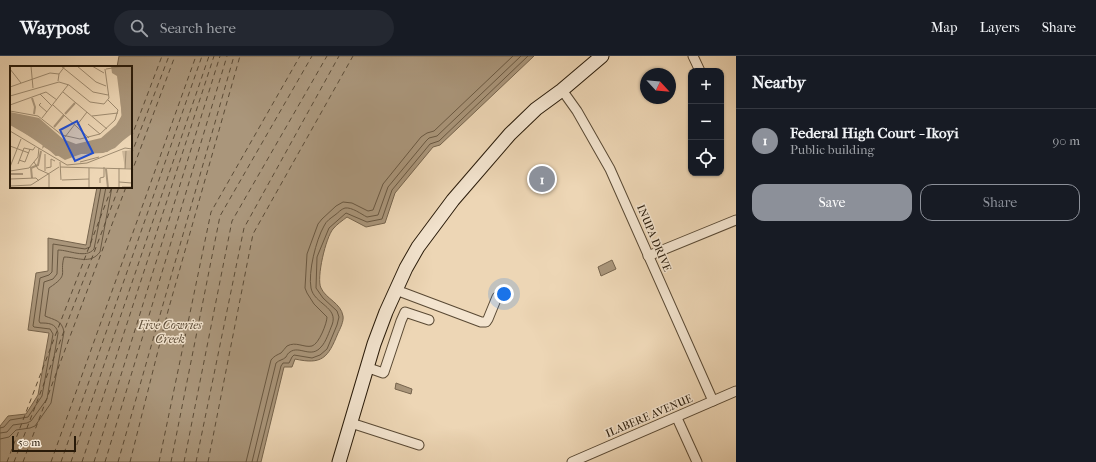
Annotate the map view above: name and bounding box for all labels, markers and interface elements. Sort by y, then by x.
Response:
search box [114,10,394,46]
text: Waypost [20,17,90,39]
icon: search [128,17,150,39]
text: Search here [160,19,236,37]
text: Map [931,19,958,36]
text: Layers [980,19,1020,36]
text: Share [1042,19,1076,36]
inset map [10,66,132,188]
north arrow [640,68,676,104]
map controls [688,68,724,176]
button: + [688,68,724,104]
text: Nearby [752,72,806,92]
button: − [688,104,724,140]
text: Federal High Court - Ikoyi [790,124,959,142]
text: 1 [763,133,767,148]
text: 90 m [1052,133,1080,148]
button: locate [688,140,724,176]
text: Public building [790,142,875,157]
pin: 1 [529,164,555,194]
button: Save [752,184,912,221]
button: Share [920,184,1080,221]
street label: INUPA DRIVE [634,203,674,274]
your location [494,284,514,304]
water label: Five Cowries Creek [137,318,202,346]
street label: ILABERE AVENUE [604,392,695,440]
scale bar [12,434,76,453]
text: 50 m [18,436,40,449]

